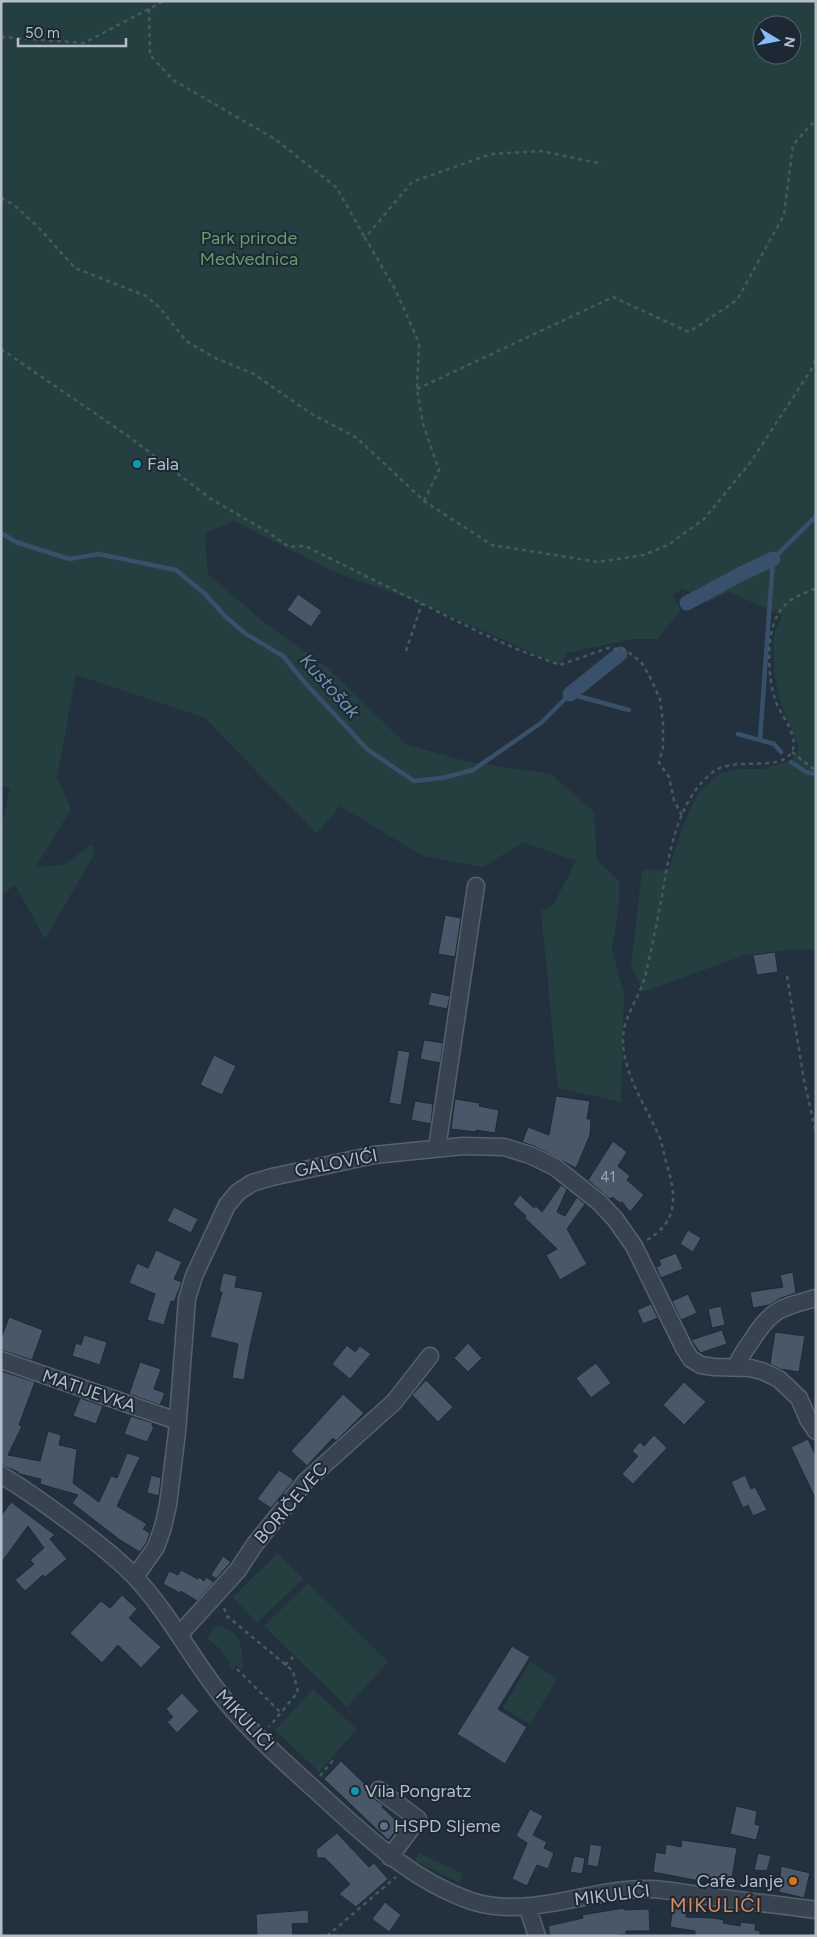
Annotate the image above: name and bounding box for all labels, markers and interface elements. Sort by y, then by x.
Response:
scale bar [18,15,125,47]
north arrow [752,15,802,65]
text: 50 m [25,24,60,42]
text: N [780,35,799,49]
park label: Park prirode Medvednica [200,227,298,270]
place label: Fala [147,453,179,475]
marker: Fala [131,458,143,470]
water label: Kustošak [295,649,365,724]
street label: GALOVIĆI [293,1144,379,1182]
house number: 41 [600,1168,616,1186]
street label: MATIJEVKA [39,1365,139,1417]
street label: BORIČEVEC [250,1458,332,1548]
street label: MIKULIĆI [211,1685,279,1755]
place label: Vila Pongratz [365,1780,472,1802]
marker: Vila Pongratz [349,1785,361,1797]
place label: HSPD Sljeme [394,1815,501,1837]
marker: HSPD Sljeme [378,1820,390,1832]
place label: Cafe Janje [697,1870,783,1892]
marker: Cafe Janje [787,1875,799,1887]
street label: MIKULIĆI [573,1879,651,1911]
district label: MIKULIĆI [670,1893,762,1917]

